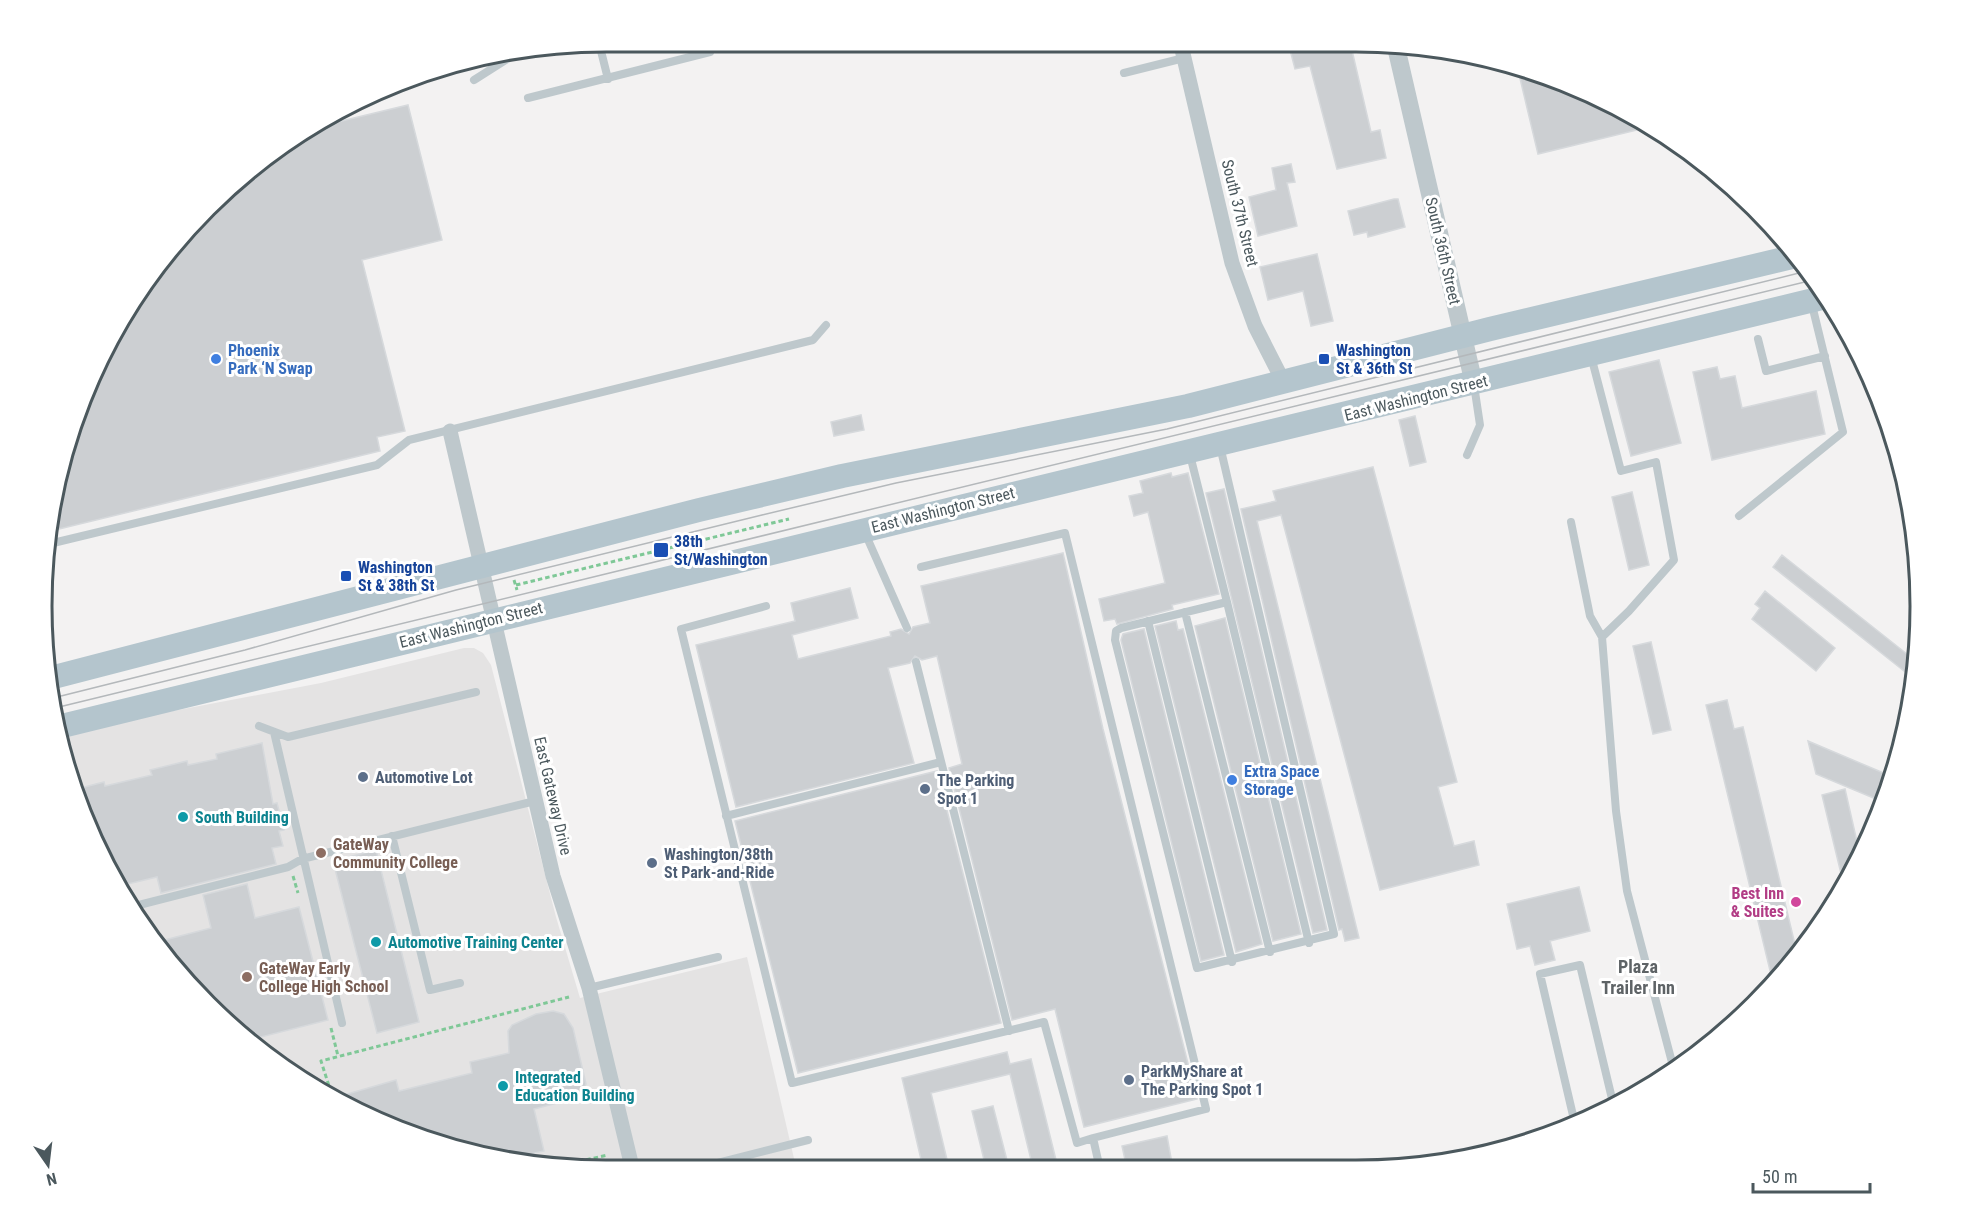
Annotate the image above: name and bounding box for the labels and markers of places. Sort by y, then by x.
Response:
place label: Phoenix Park ‘N Swap [228,341,313,378]
place label: Washington St & 36th St [1336,341,1412,378]
marker: Phoenix Park ‘N Swap [209,352,223,366]
marker: Washington St & 36th St [1317,352,1331,366]
place label: 38th St/Washington [674,532,768,569]
marker: 38th St/Washington [652,541,670,559]
place label: Washington St & 38th St [358,558,434,595]
marker: Washington St & 38th St [339,569,353,583]
place label: Extra Space Storage [1244,762,1320,799]
place label: Automotive Lot [375,768,473,787]
marker: Automotive Lot [356,770,370,784]
place label: The Parking Spot 1 [937,771,1014,808]
marker: Extra Space Storage [1225,773,1239,787]
marker: The Parking Spot 1 [918,782,932,796]
place label: South Building [195,808,289,827]
marker: South Building [176,810,190,824]
place label: GateWay Community College [333,835,458,872]
place label: Washington/38th St Park-and-Ride [664,845,774,882]
marker: GateWay Community College [314,846,328,860]
marker: Washington/38th St Park-and-Ride [645,856,659,870]
place label: Best Inn & Suites [1731,884,1784,921]
marker: Best Inn & Suites [1789,895,1803,909]
place label: Automotive Training Center [388,933,564,952]
marker: Automotive Training Center [369,935,383,949]
place label: GateWay Early College High School [259,959,388,996]
marker: GateWay Early College High School [240,970,254,984]
place label: ParkMyShare at The Parking Spot 1 [1141,1062,1263,1099]
place label: Integrated Education Building [515,1068,635,1105]
marker: ParkMyShare at The Parking Spot 1 [1122,1073,1136,1087]
marker: Integrated Education Building [496,1079,510,1093]

